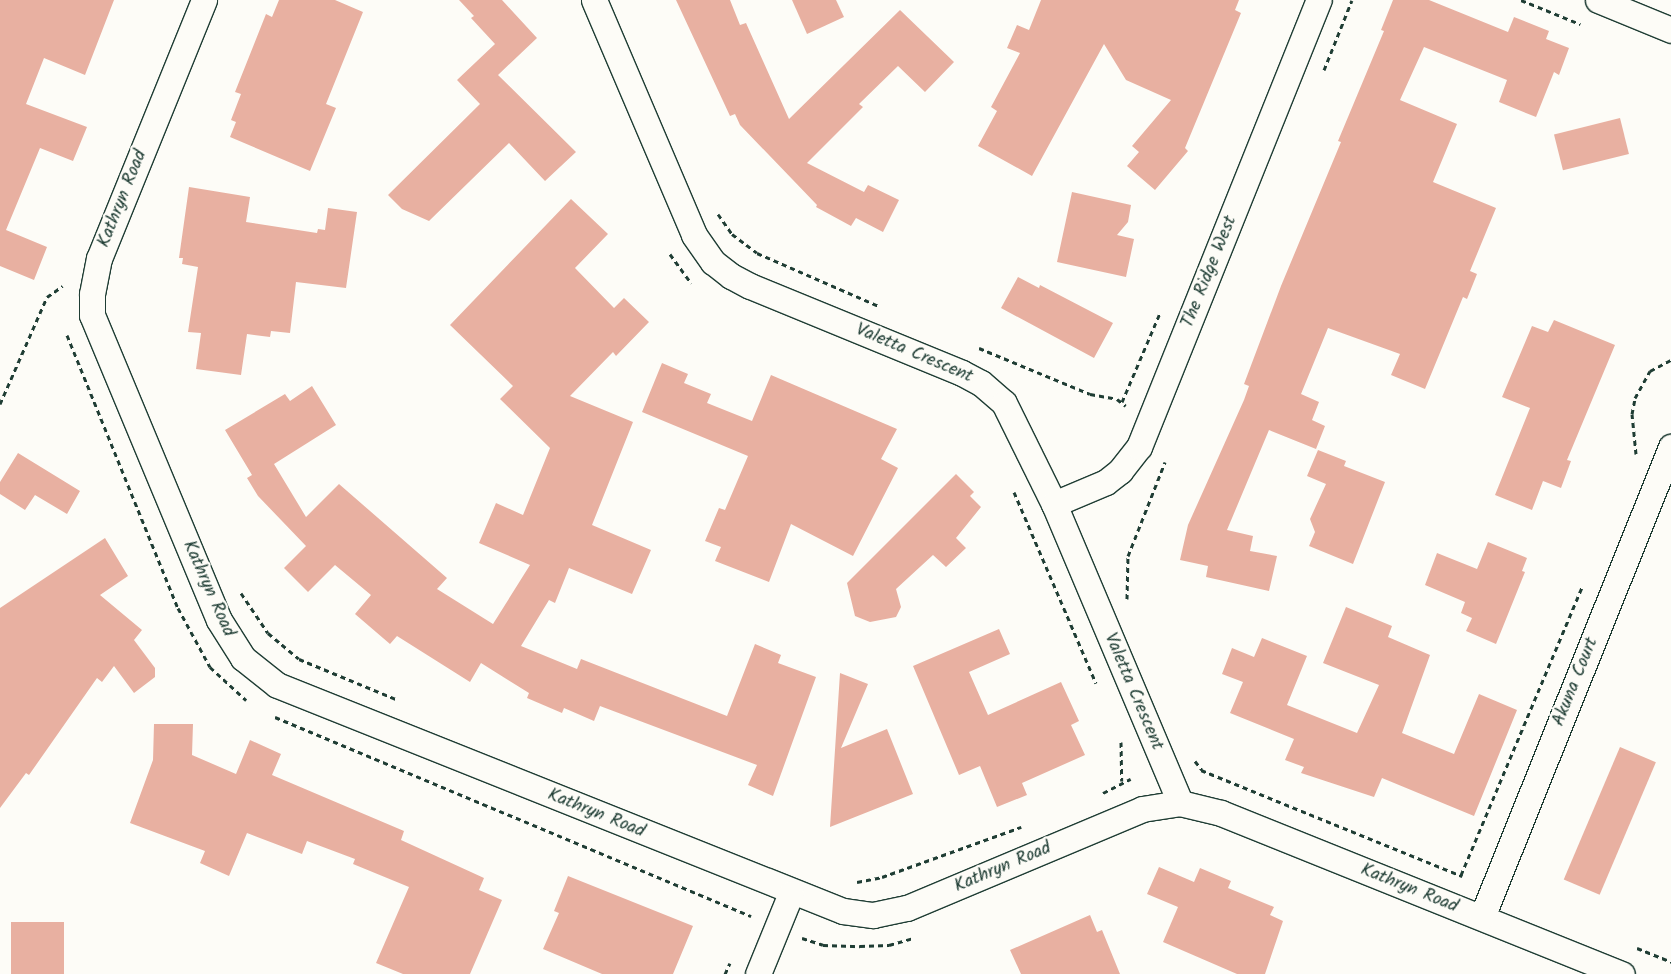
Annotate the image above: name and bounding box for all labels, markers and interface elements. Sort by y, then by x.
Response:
street label: Kathryn Road [94,147,152,251]
street label: The Ridge West [1178,213,1242,331]
street label: Valetta Crescent [852,320,976,388]
street label: Kathryn Road [177,538,239,640]
street label: Valetta Crescent [1099,630,1167,754]
street label: Akuna Court [1548,634,1604,730]
street label: Kathryn Road [544,785,648,843]
street label: Kathryn Road [951,838,1055,898]
street label: Kathryn Road [1357,860,1461,918]

